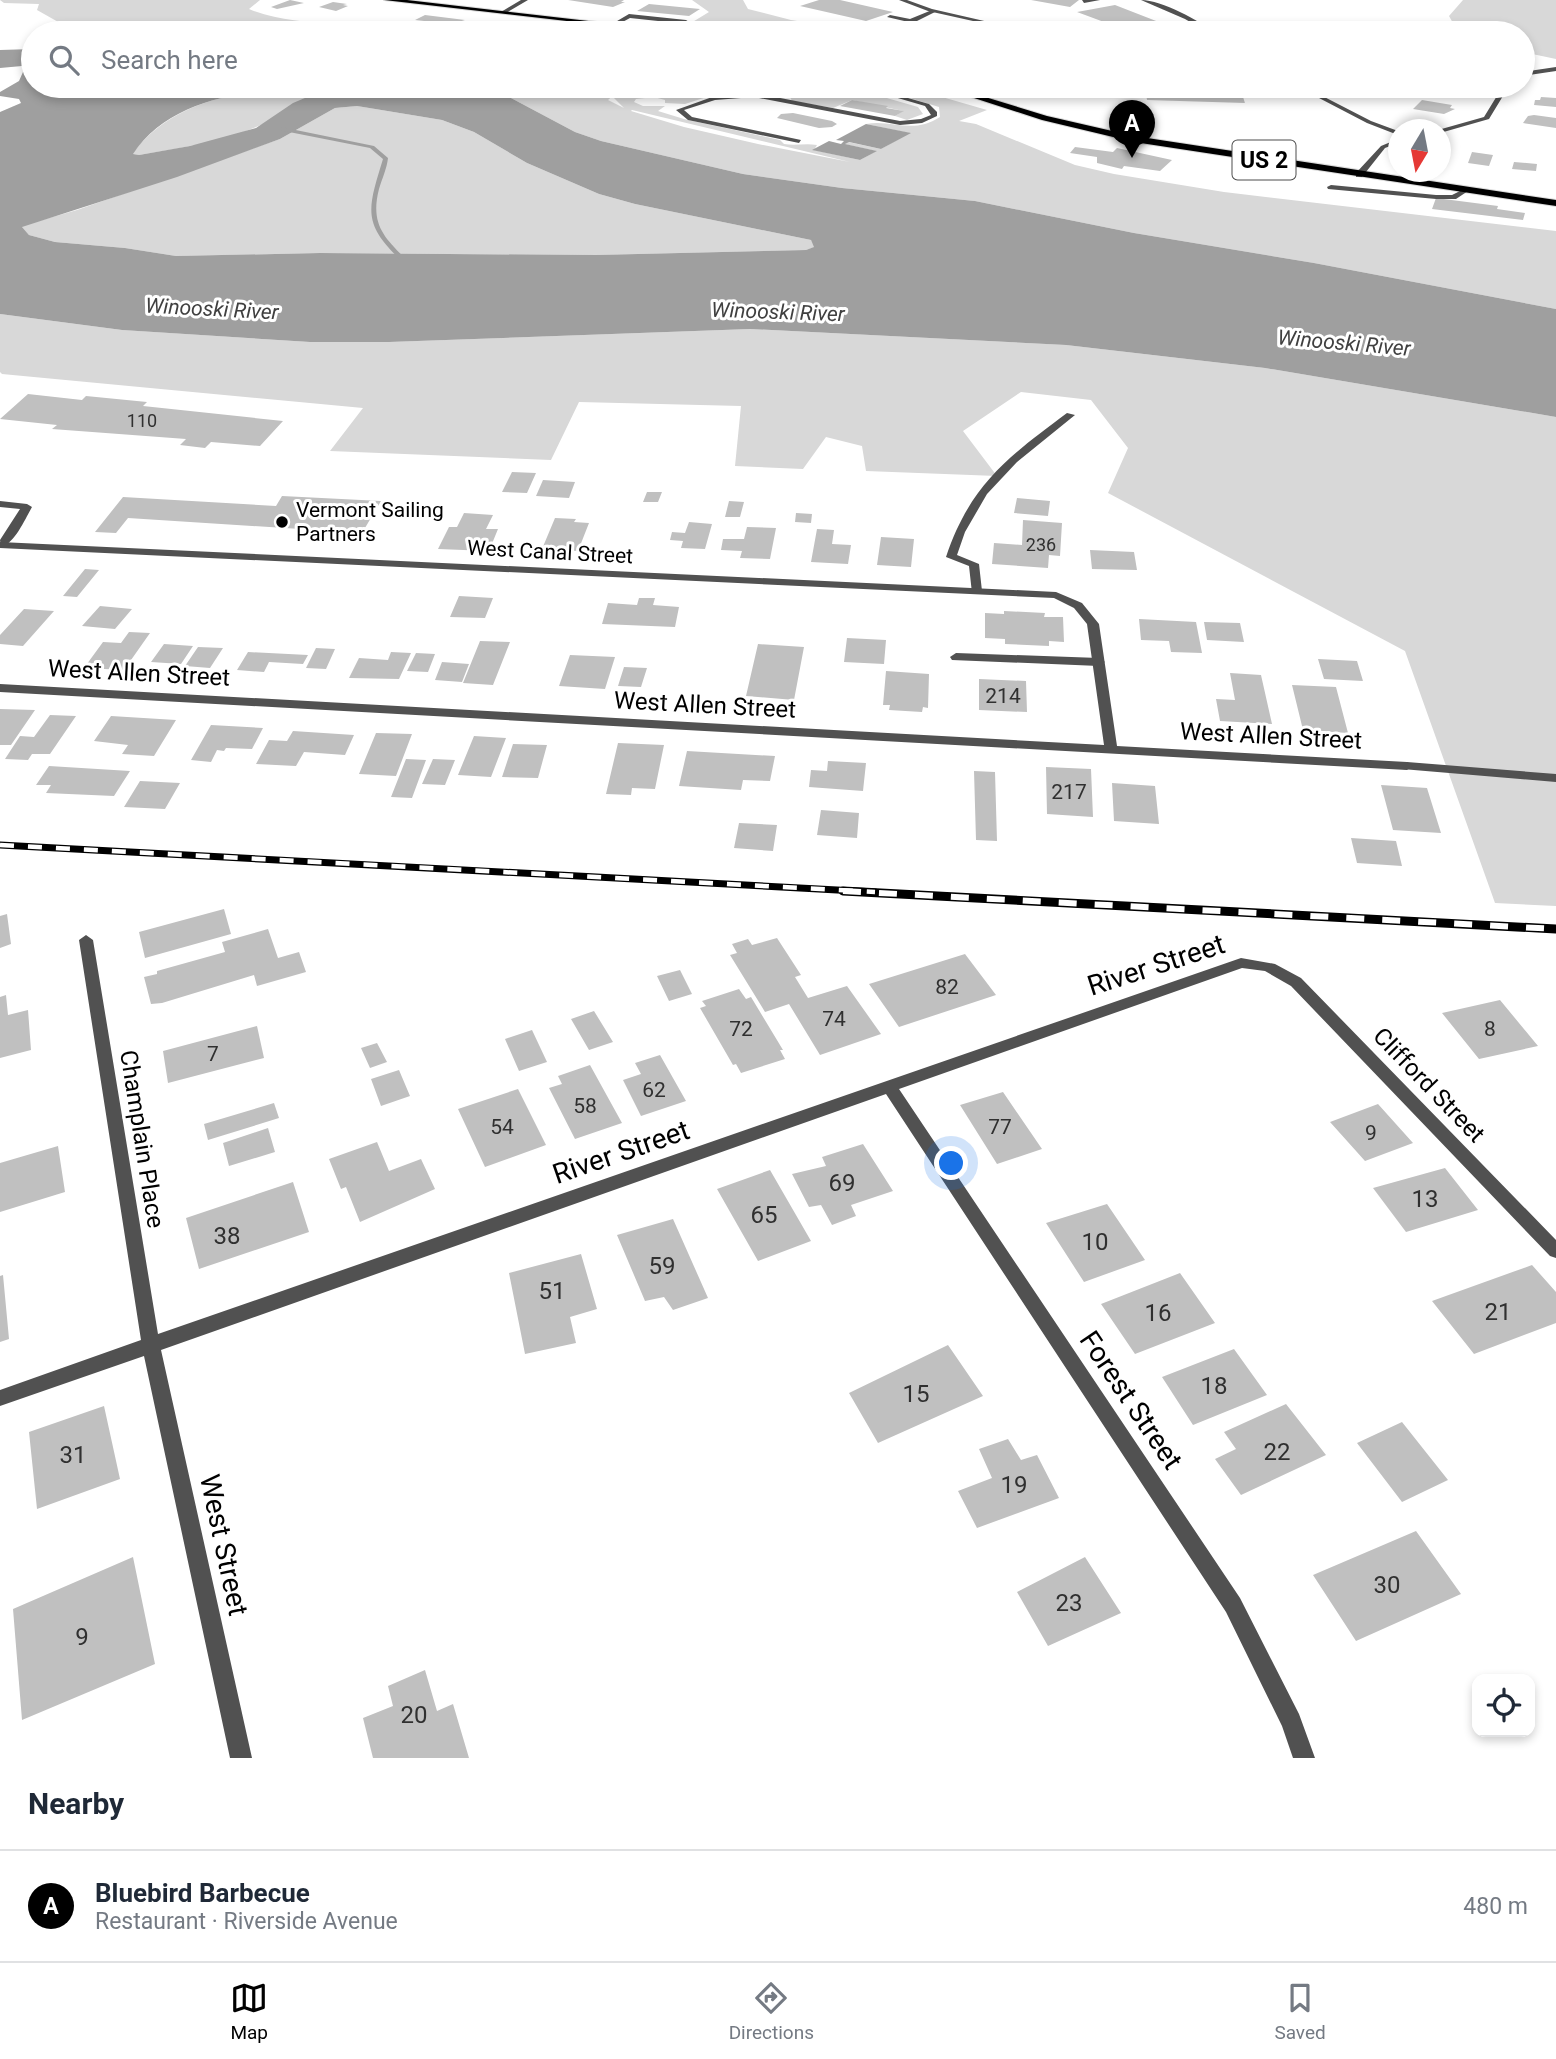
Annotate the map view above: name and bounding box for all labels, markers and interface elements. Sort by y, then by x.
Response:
search box [21,21,1535,98]
icon: search [45,41,83,79]
text: Search here [101,45,238,75]
pin: A [1109,100,1155,158]
north arrow [1388,119,1451,182]
road number: US 2 [1232,140,1296,180]
water label: Winooski River [145,294,280,325]
water label: Winooski River [711,298,846,326]
water label: Winooski River [1277,325,1413,361]
house number: 110 [127,410,157,431]
place label: Vermont Sailing Partners [296,498,444,546]
marker: Vermont Sailing Partners [274,514,290,530]
house number: 236 [1026,534,1056,555]
street label: West Canal Street [466,536,634,568]
street label: West Allen Street [47,654,231,692]
house number: 214 [985,684,1021,708]
street label: West Allen Street [613,686,797,724]
street label: West Allen Street [1179,717,1363,755]
house number: 217 [1051,780,1087,804]
street label: River Street [1083,927,1229,1003]
house number: 82 [935,975,959,999]
house number: 74 [822,1007,846,1031]
house number: 72 [729,1017,753,1041]
house number: 8 [1484,1017,1496,1041]
street label: Clifford Street [1367,1022,1491,1148]
house number: 7 [207,1042,219,1066]
street label: Champlain Place [114,1048,170,1230]
house number: 62 [642,1078,666,1102]
house number: 58 [573,1094,597,1118]
street label: River Street [548,1113,694,1191]
house number: 54 [490,1115,514,1139]
house number: 77 [988,1115,1012,1139]
house number: 9 [1365,1121,1377,1145]
your location [934,1146,968,1180]
house number: 69 [829,1169,855,1197]
house number: 13 [1412,1185,1438,1213]
house number: 65 [751,1201,777,1229]
house number: 38 [214,1222,240,1250]
house number: 10 [1082,1228,1108,1256]
house number: 59 [649,1252,675,1280]
house number: 51 [539,1277,565,1305]
house number: 21 [1485,1298,1511,1326]
house number: 16 [1145,1299,1171,1327]
street label: Forest Street [1073,1325,1189,1475]
house number: 18 [1201,1372,1227,1400]
house number: 15 [903,1380,929,1408]
house number: 22 [1264,1438,1290,1466]
house number: 31 [60,1441,86,1469]
street label: West Street [193,1471,255,1619]
house number: 19 [1001,1471,1027,1499]
house number: 30 [1374,1571,1400,1599]
house number: 23 [1056,1589,1082,1617]
house number: 9 [75,1623,89,1651]
map controls [1472,1674,1535,1737]
button: locate [1472,1674,1535,1737]
house number: 20 [401,1701,427,1729]
text: Nearby [28,1786,124,1821]
text: Bluebird Barbecue [95,1878,310,1908]
text: A [43,1893,59,1920]
text: 480 m [1463,1893,1528,1920]
text: Restaurant · Riverside Avenue [95,1908,398,1935]
tab: Map [230,1979,268,2044]
tab: Directions [729,1979,814,2044]
tab: Saved [1274,1979,1326,2044]

